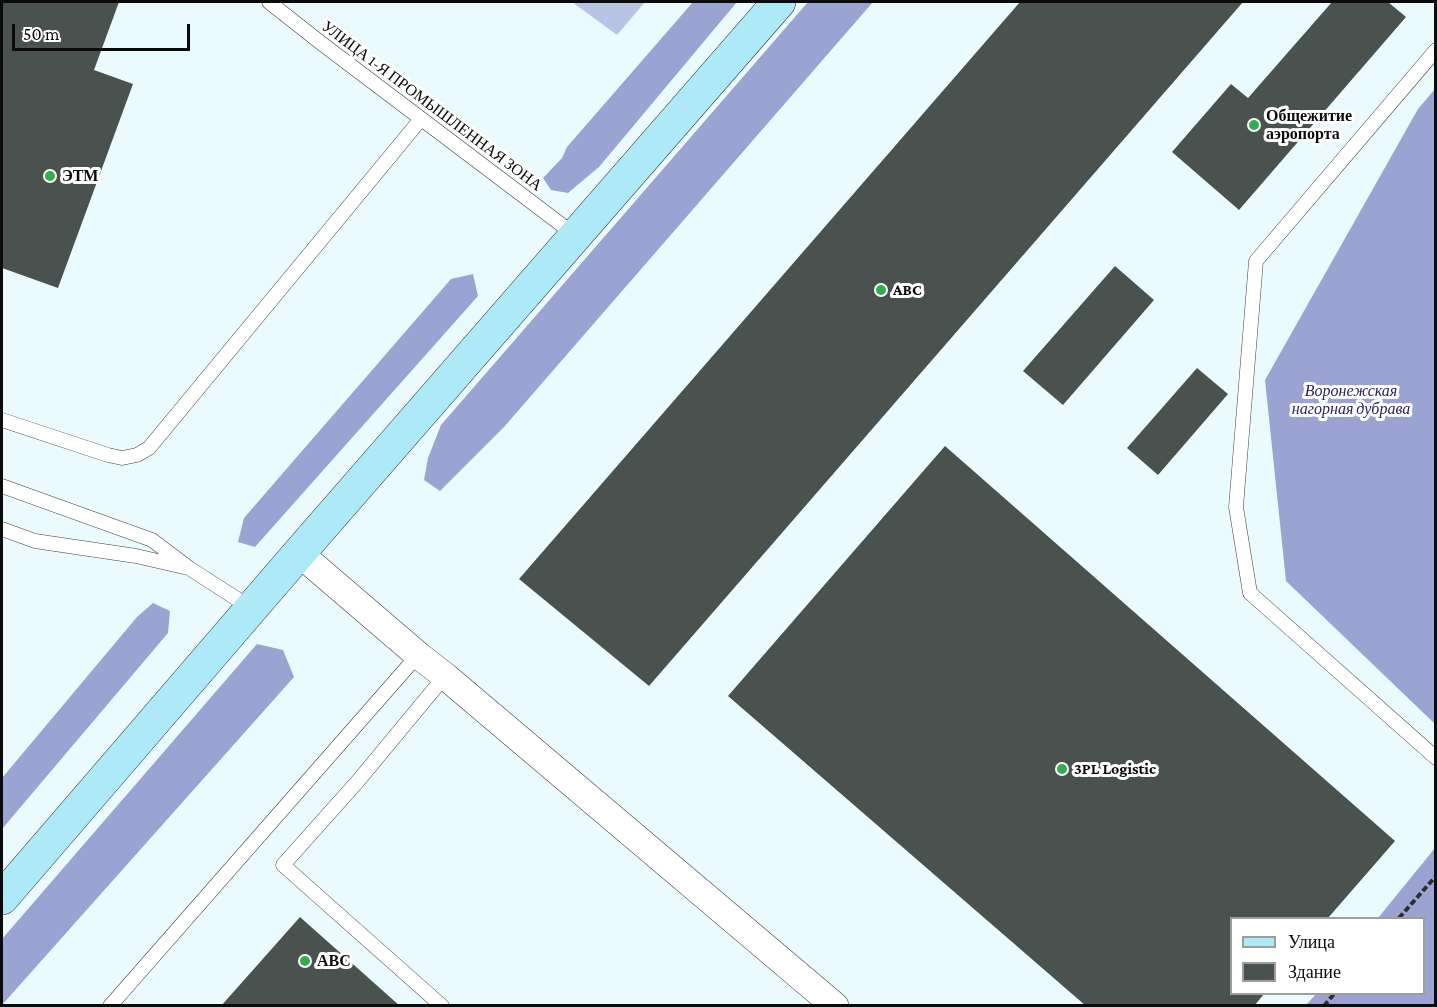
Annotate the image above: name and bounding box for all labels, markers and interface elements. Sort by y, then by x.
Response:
scale bar [15,12,194,50]
street label: УЛИЦА 1-Я ПРОМЫШЛЕННАЯ ЗОНА [318,17,546,195]
text: 50 m [23,24,60,44]
place label: Общежитие аэропорта [1266,106,1352,144]
marker: Общежитие аэропорта [1247,118,1261,132]
place label: ЭТМ [62,166,98,186]
marker: ЭТМ [43,169,57,183]
place label: ABC [893,280,922,300]
marker: ABC [874,283,888,297]
park label: Воронежская нагорная дубрава [1292,381,1410,419]
place label: 3PL Logistic [1074,759,1156,779]
marker: 3PL Logistic [1055,762,1069,776]
legend [1230,917,1425,995]
text: Улица [1288,932,1335,952]
place label: АВС [317,951,351,971]
marker: АВС [298,954,312,968]
text: Здание [1288,962,1341,982]

